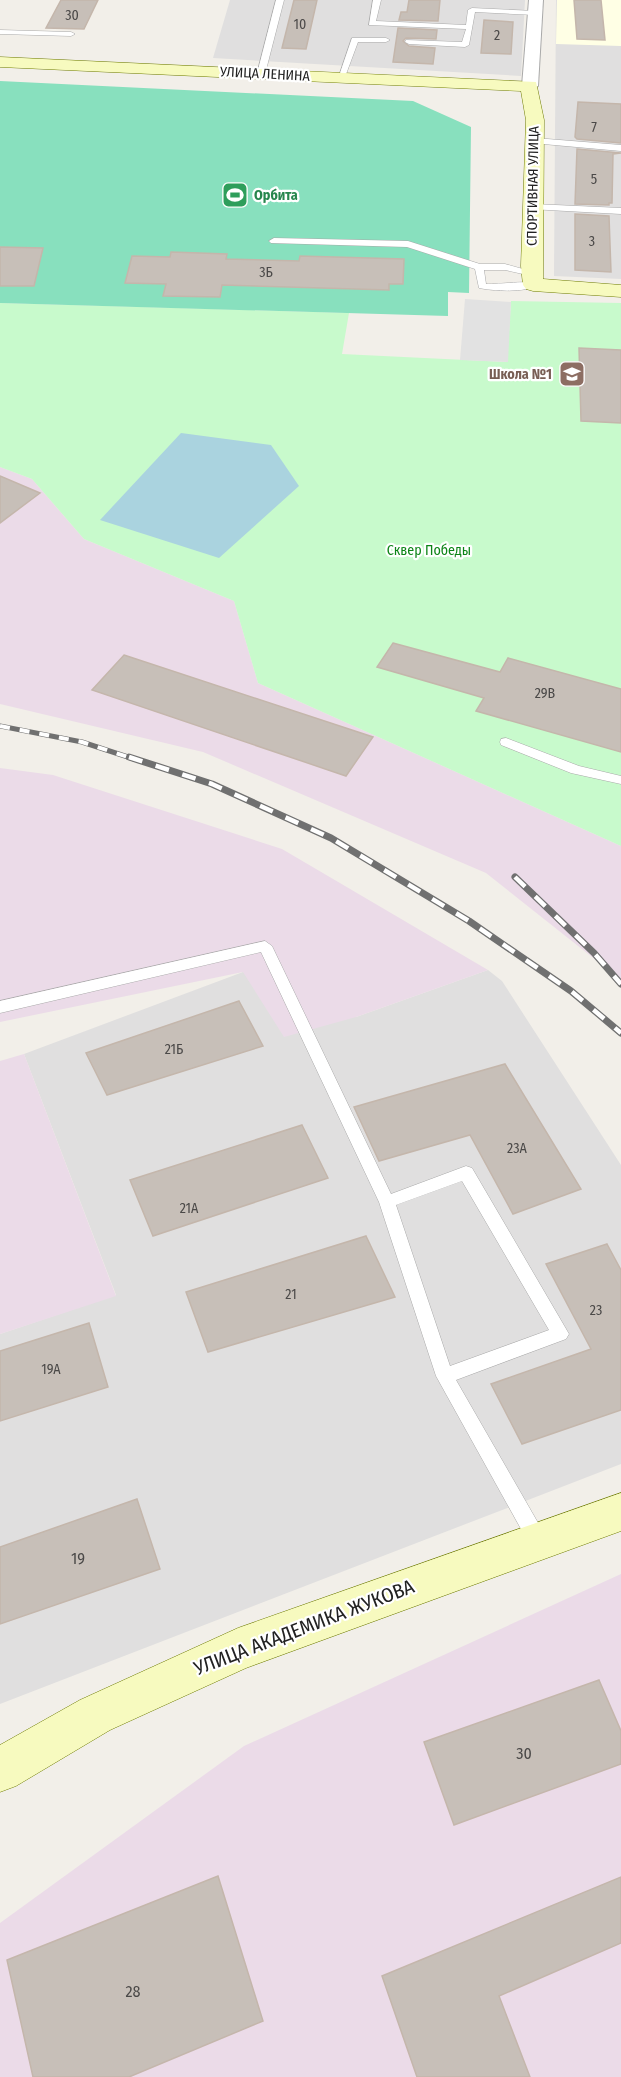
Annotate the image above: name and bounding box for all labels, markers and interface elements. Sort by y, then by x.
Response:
house number: 30 [65,7,79,24]
house number: 10 [294,16,306,33]
house number: 2 [494,27,500,44]
street label: УЛИЦА ЛЕНИНА [219,63,311,85]
house number: 7 [591,119,597,136]
street label: СПОРТИВНАЯ УЛИЦА [523,125,543,246]
house number: 5 [591,171,597,188]
sports icon: Орбита [220,180,250,210]
place label: Орбита [254,187,298,204]
house number: 3 [589,233,595,250]
house number: 3Б [259,264,273,281]
school or university icon: Школа №1 [557,359,587,389]
place label: Школа №1 [489,366,552,383]
park label: Сквер Победы [387,542,471,559]
house number: 29В [535,685,556,702]
house number: 21Б [165,1041,183,1058]
house number: 23А [507,1140,528,1157]
house number: 21А [180,1200,199,1217]
house number: 21 [285,1286,297,1303]
house number: 23 [590,1302,602,1319]
house number: 19А [41,1361,61,1378]
house number: 19 [71,1549,85,1568]
street label: УЛИЦА АКАДЕМИКА ЖУКОВА [190,1574,418,1680]
house number: 30 [516,1744,532,1763]
house number: 28 [125,1982,141,2001]

